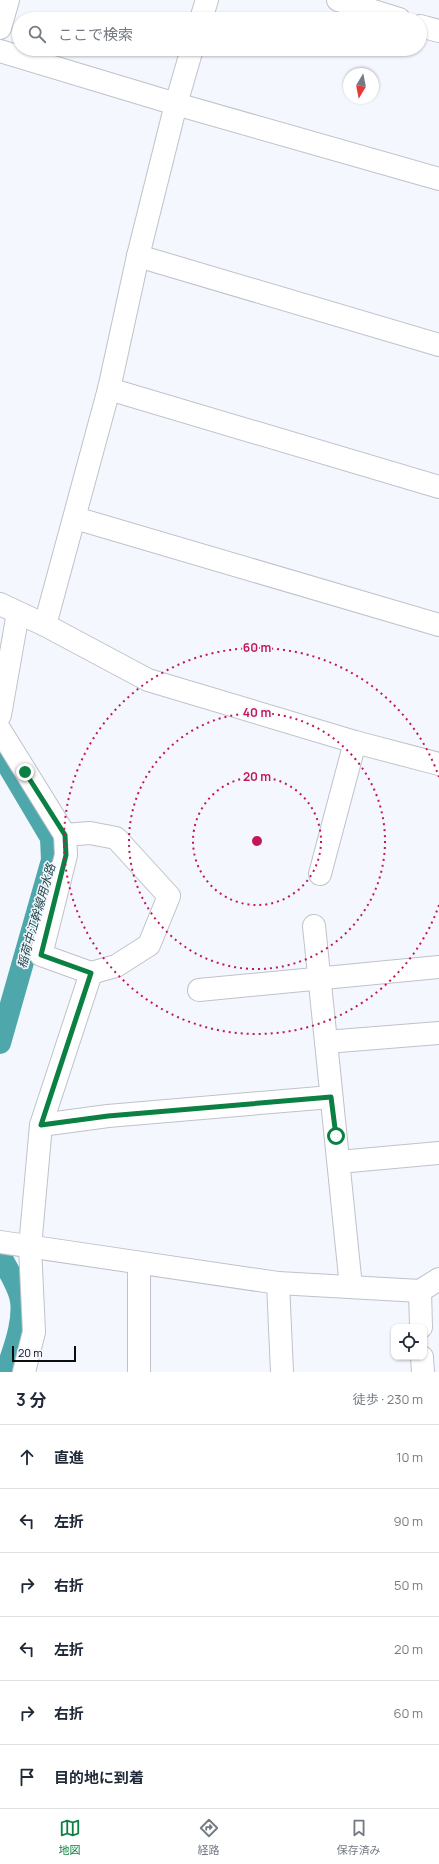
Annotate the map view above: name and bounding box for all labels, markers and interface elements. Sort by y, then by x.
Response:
search box [12,12,427,56]
icon: search [26,23,48,45]
text: ここで検索 [58,24,133,45]
north arrow [343,68,379,104]
text: 60 m [243,639,271,656]
text: 40 m [243,704,271,721]
route end [16,763,34,781]
text: 20 m [243,768,271,785]
centre of rings [250,834,264,848]
water label: 稲荷中江幹線用水路 [13,861,59,970]
route start [327,1127,345,1145]
map controls [391,1324,427,1360]
button: locate [391,1324,427,1360]
scale bar [12,1344,76,1363]
text: 20 m [18,1345,43,1360]
text: 3 分 [16,1388,46,1411]
text: 徒歩 · 230 m [353,1390,423,1408]
icon: ahead [16,1446,38,1468]
text: 直進 [54,1447,84,1468]
text: 10 m [396,1448,423,1466]
icon: left [16,1510,38,1532]
text: 左折 [54,1511,84,1532]
text: 90 m [393,1512,423,1530]
icon: right [16,1574,38,1596]
text: 右折 [54,1575,84,1596]
text: 50 m [394,1576,423,1594]
icon: left [16,1638,38,1660]
text: 左折 [54,1639,84,1660]
text: 20 m [394,1640,423,1658]
icon: right [16,1702,38,1724]
text: 右折 [54,1703,84,1724]
text: 60 m [393,1704,423,1722]
icon: arrive [16,1766,38,1788]
text: 目的地に到着 [54,1767,144,1788]
tab: 地図 [59,1817,81,1857]
tab: 経路 [198,1817,220,1857]
tab: 保存済み [337,1817,381,1857]

